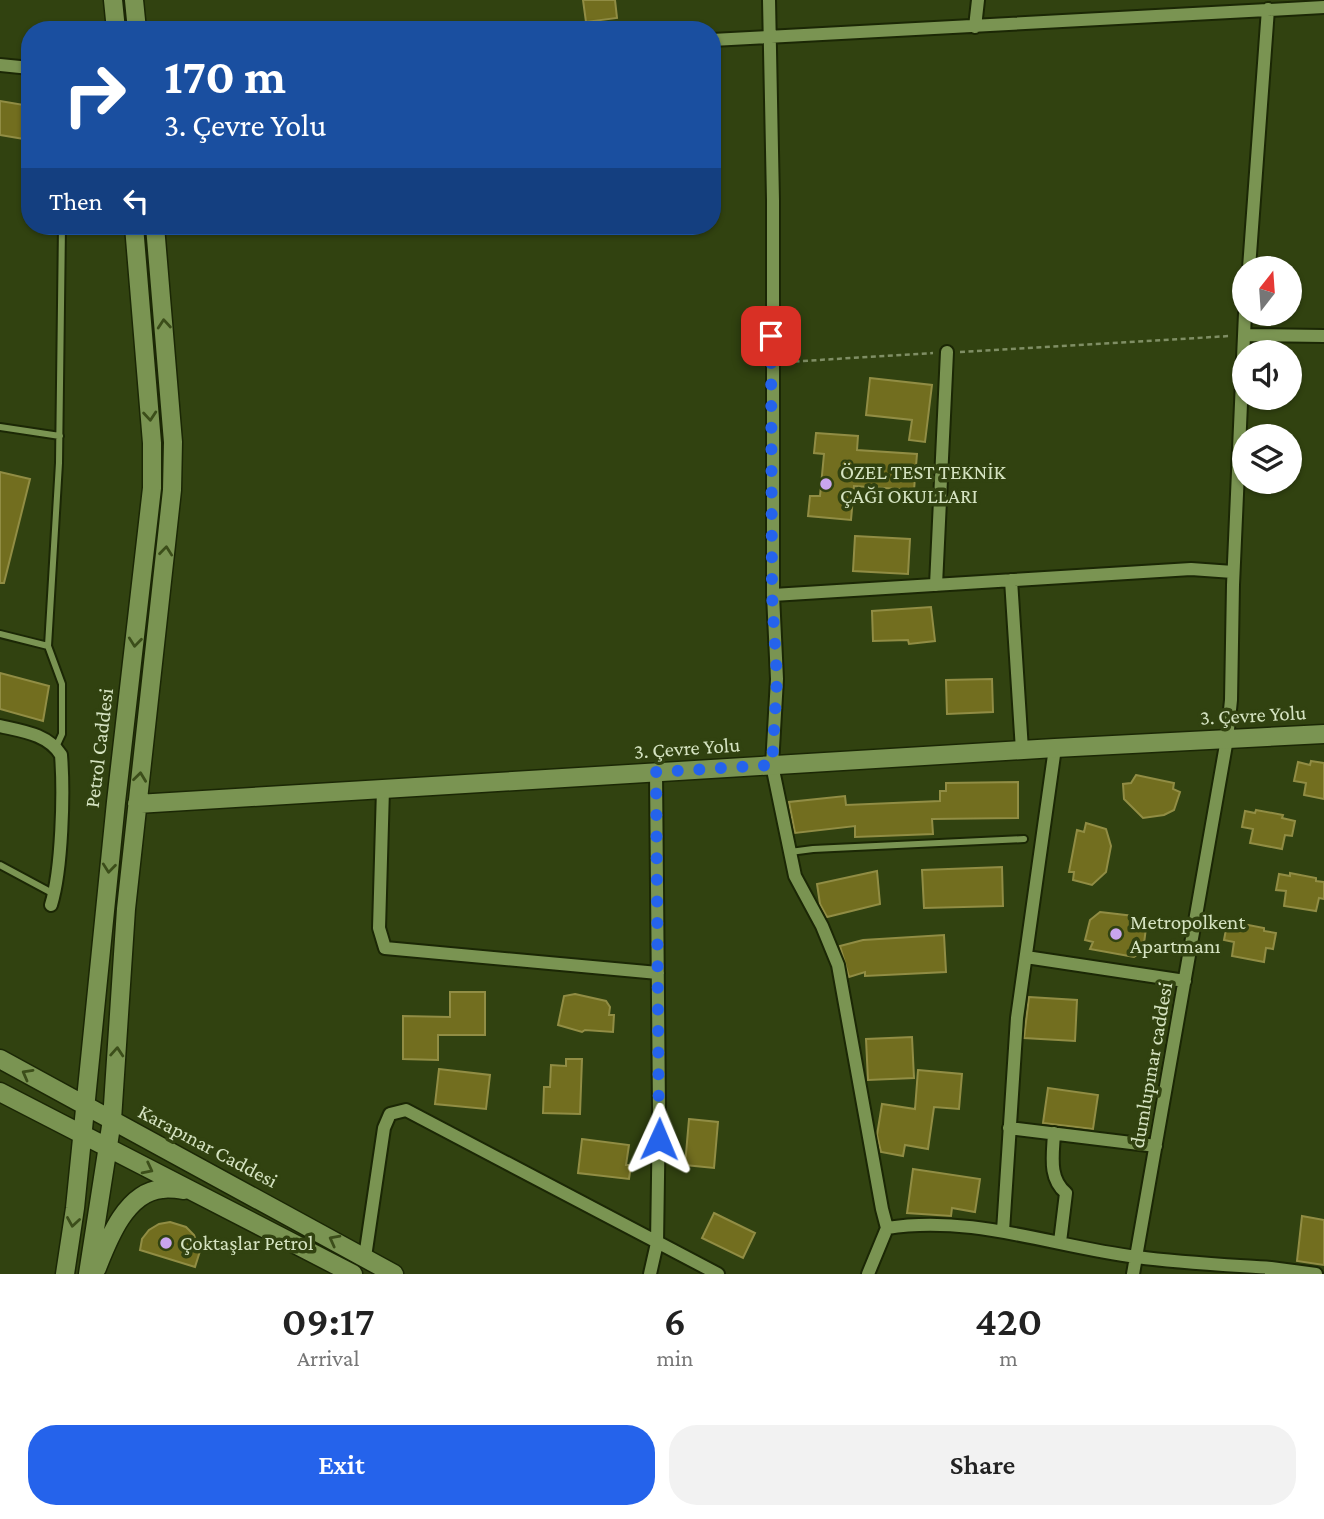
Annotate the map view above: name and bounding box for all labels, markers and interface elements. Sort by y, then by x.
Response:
icon: right [49,49,140,140]
text: 170 m [164,49,286,104]
text: 3. Çevre Yolu [164,107,326,143]
icon: left [117,182,155,220]
text: Then [49,187,103,216]
north arrow [1232,256,1302,326]
map controls [1232,256,1302,494]
pin [741,306,801,366]
icon: arrive [752,317,790,355]
one-way arrow [157,318,172,329]
button: sound [1232,340,1302,410]
one-way arrow [142,411,157,422]
button: layers [1232,424,1302,494]
place label: ÖZEL TEST TEKNİK ÇAĞI OKULLARI [840,460,1007,508]
marker: ÖZEL TEST TEKNİK ÇAĞI OKULLARI [818,476,834,492]
one-way arrow [158,545,173,556]
one-way arrow [127,636,142,648]
street label: Petrol Caddesi [80,686,118,809]
street label: 3. Çevre Yolu [1199,700,1307,730]
street label: 3. Çevre Yolu [633,732,741,764]
one-way arrow [132,771,147,782]
one-way arrow [102,863,117,874]
place label: Metropolkent Apartmanı [1130,910,1246,958]
marker: Metropolkent Apartmanı [1108,926,1124,942]
street label: dumlupınar caddesi [1125,980,1178,1150]
one-way arrow [109,1046,124,1057]
one-way arrow [21,1069,34,1082]
street label: Karapınar Caddesi [134,1099,282,1193]
position arrow [622,1102,696,1176]
one-way arrow [141,1160,153,1174]
one-way arrow [66,1216,81,1228]
place label: Çoktaşlar Petrol [180,1231,313,1255]
marker: Çoktaşlar Petrol [158,1235,174,1251]
one-way arrow [329,1235,342,1249]
text: 09:17 [282,1297,375,1344]
text: 6 [664,1297,686,1344]
text: 420 [975,1297,1042,1344]
text: Arrival [297,1345,359,1371]
text: min [656,1345,693,1371]
text: m [999,1345,1018,1371]
button: Exit [28,1425,655,1505]
button: Share [669,1425,1296,1505]

